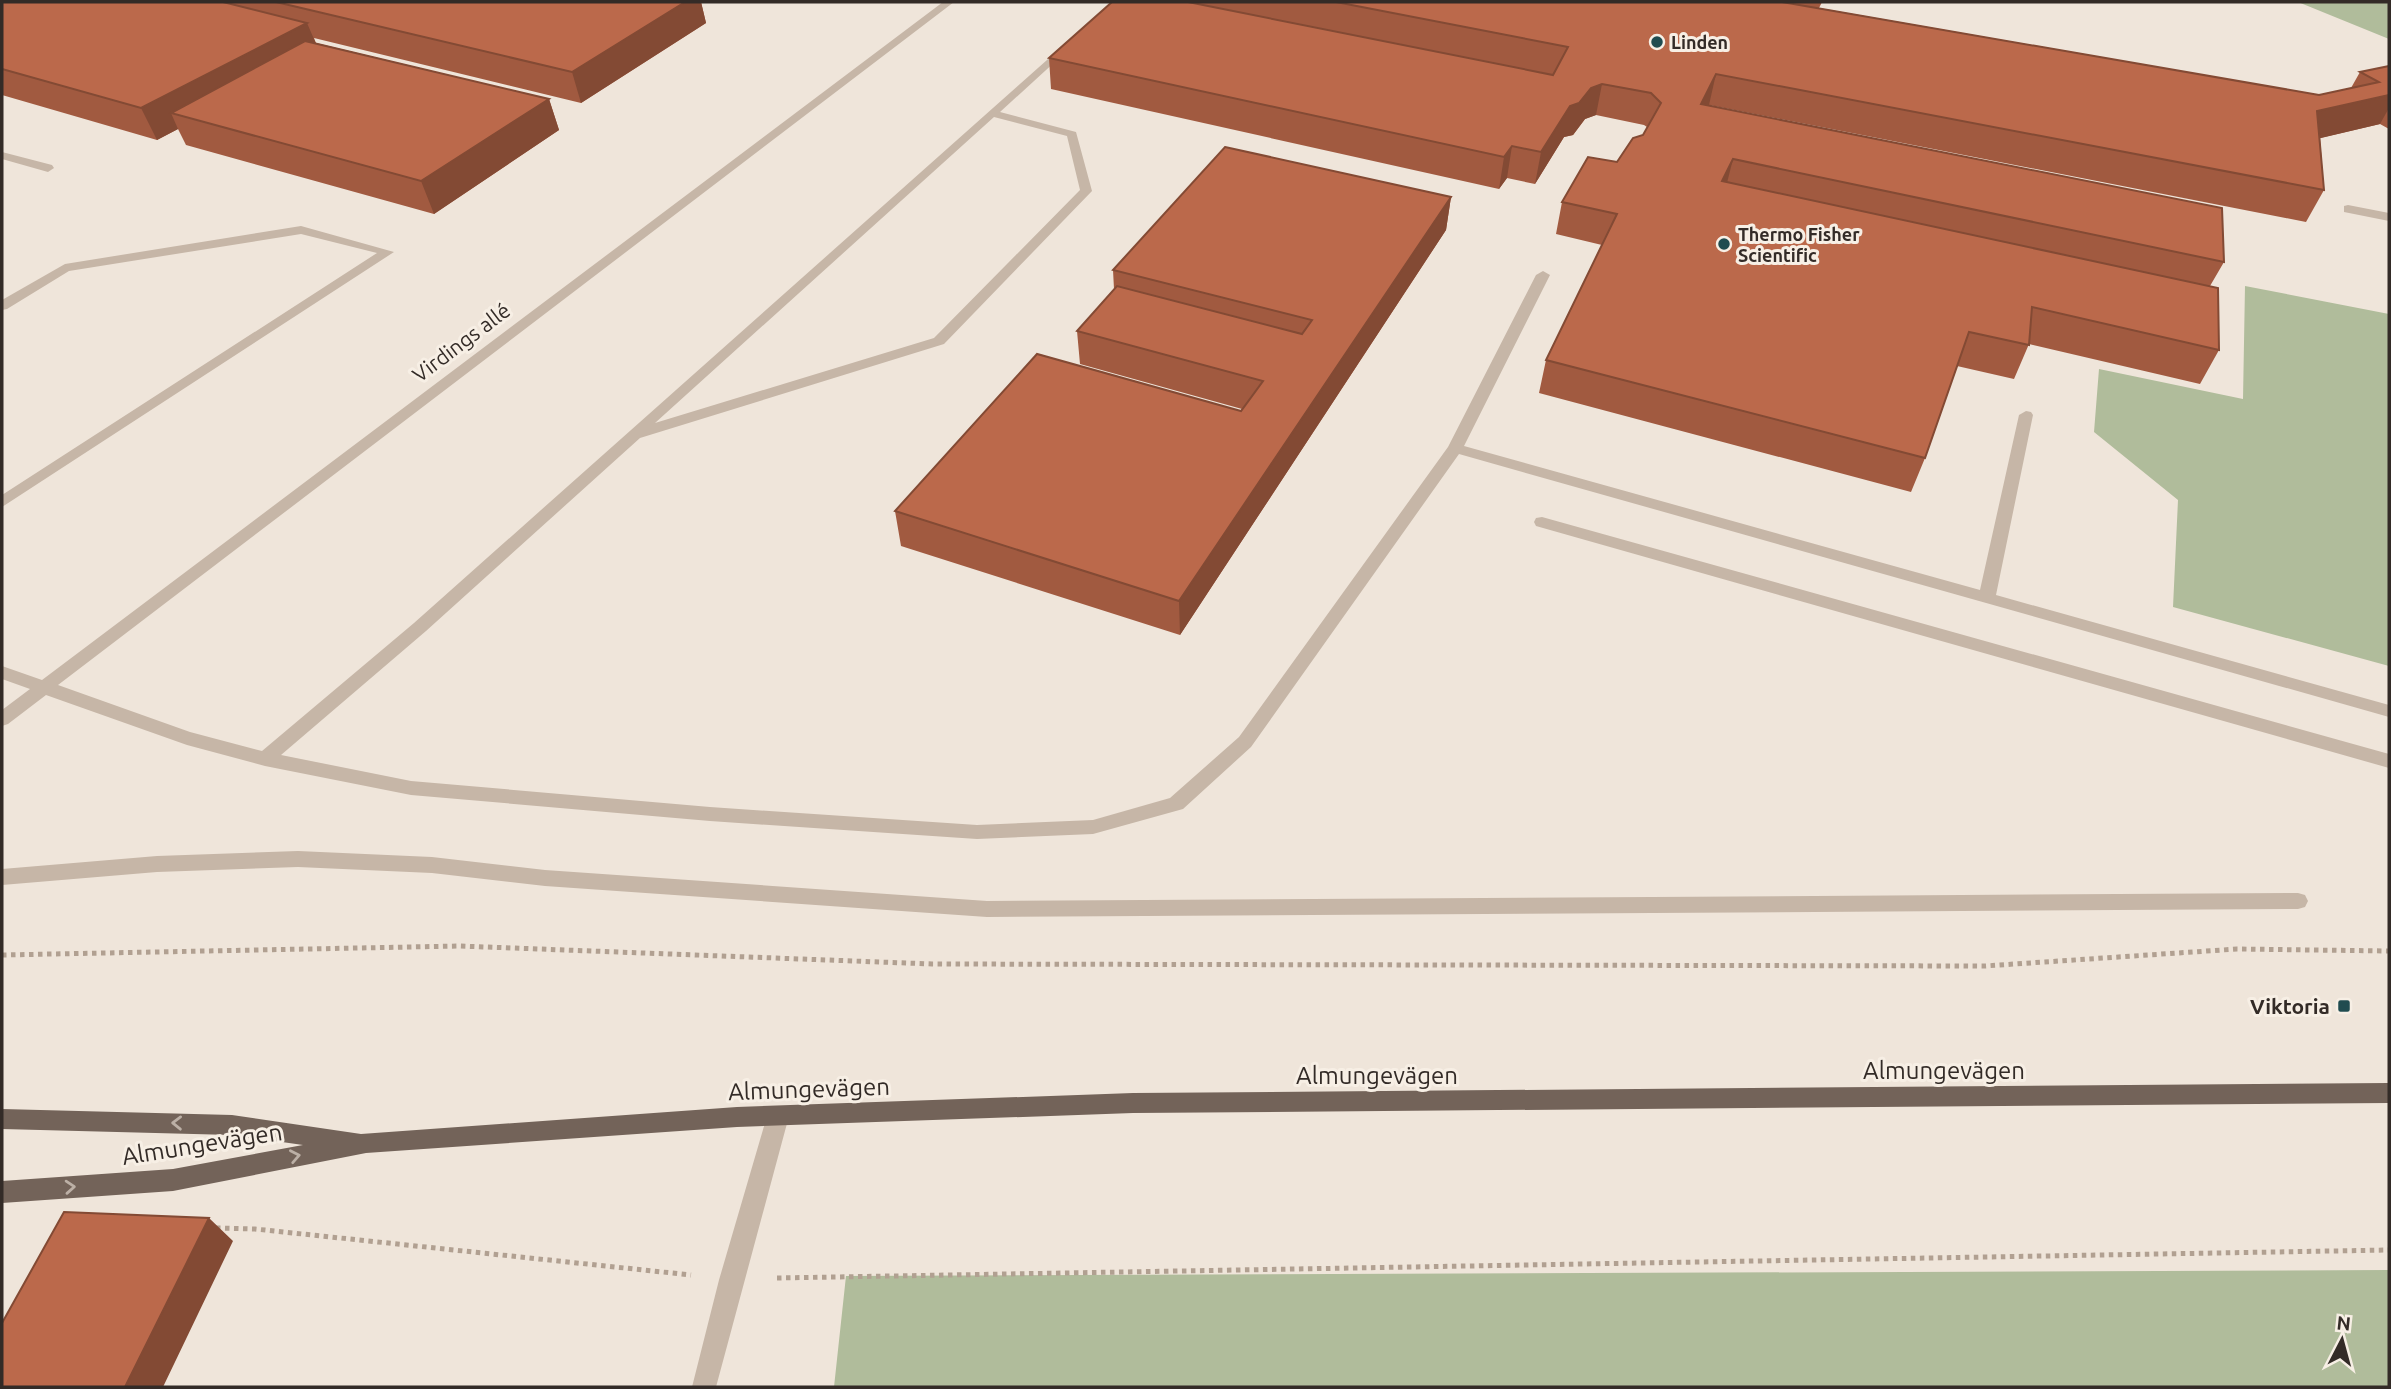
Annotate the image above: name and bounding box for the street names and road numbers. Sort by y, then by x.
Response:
street label: Virdings allé [408,298,514,386]
street label: Almungevägen [1863,1057,2025,1084]
street label: Almungevägen [1296,1062,1458,1089]
street label: Almungevägen [728,1073,890,1105]
street label: Almungevägen [120,1118,284,1170]

